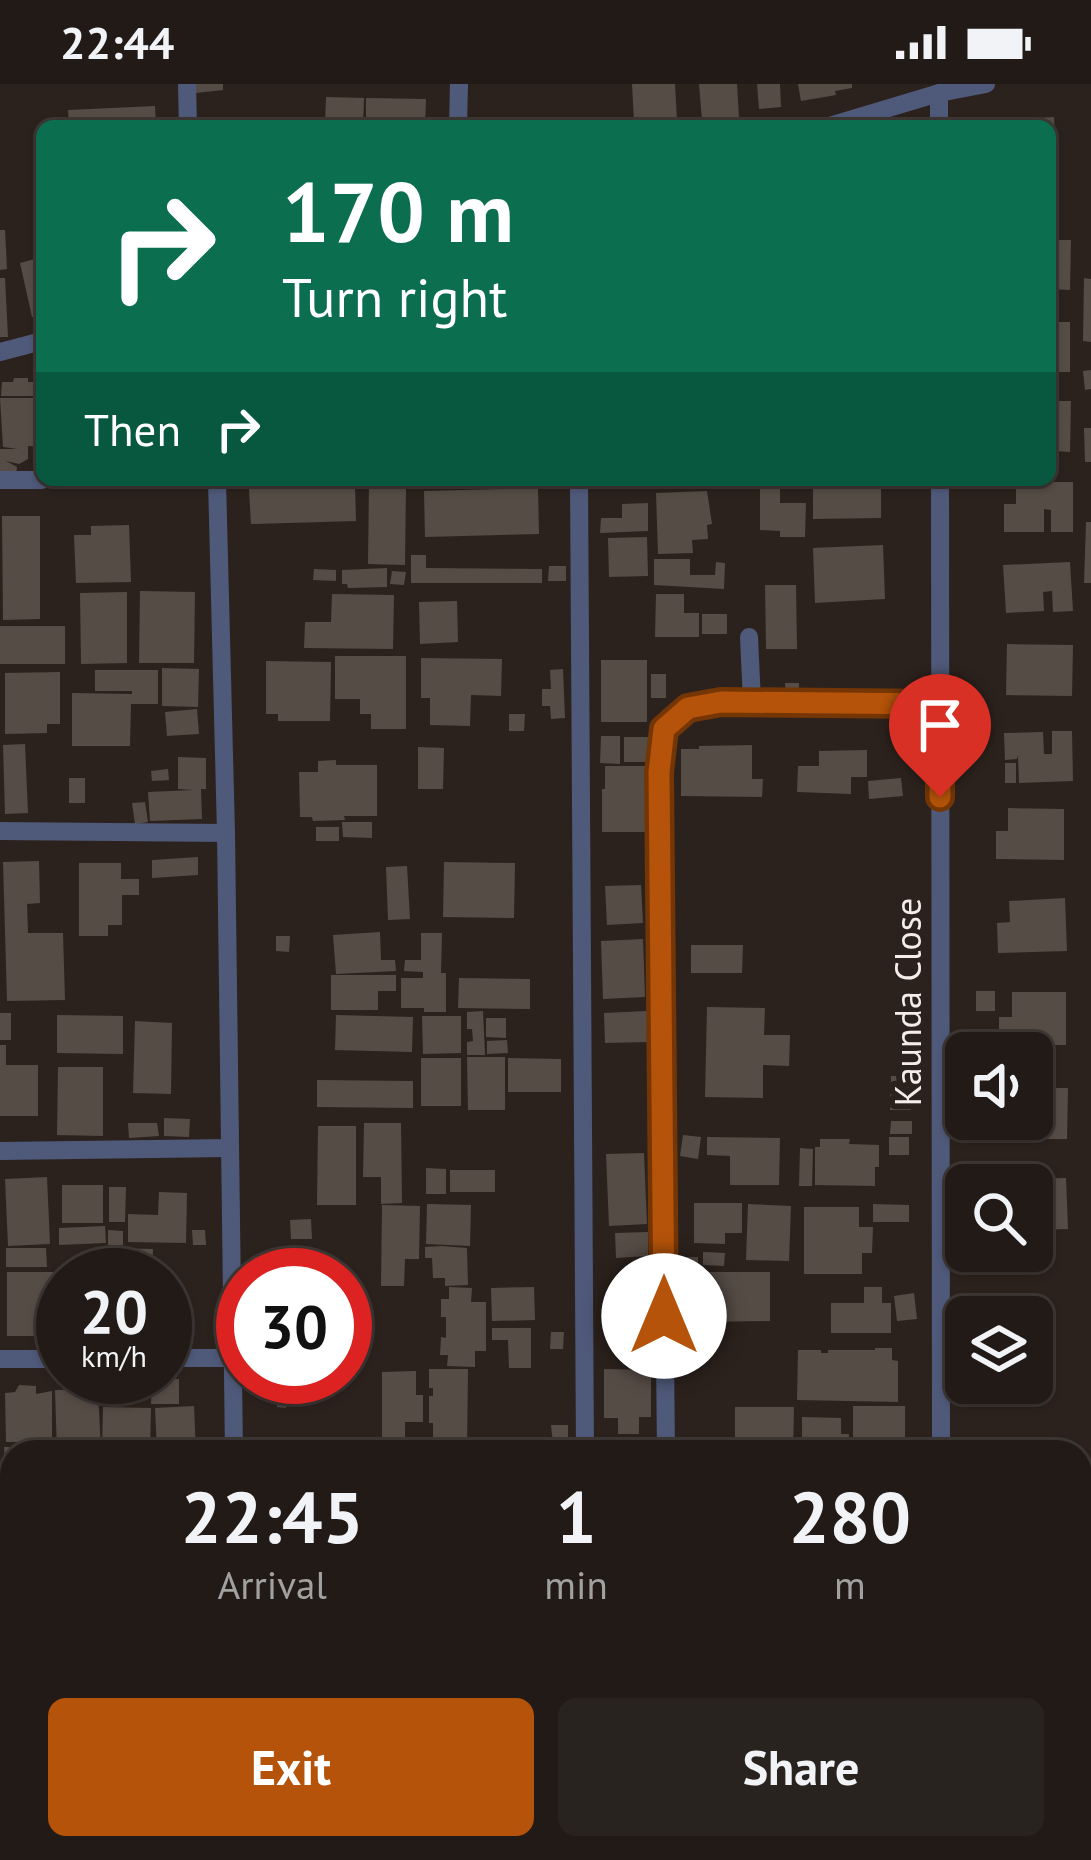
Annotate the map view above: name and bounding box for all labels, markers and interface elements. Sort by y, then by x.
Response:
text: 22:44 [60,13,174,71]
text: 170 m [282,156,514,265]
icon: right [84,168,240,324]
text: Turn right [282,262,507,332]
icon: right [205,396,271,462]
text: Then [84,400,181,458]
pin [889,674,991,797]
icon: arrive [907,692,973,758]
street label: Kaunda Close [884,898,931,1106]
map controls [945,1032,1053,1404]
button: sound [945,1032,1053,1140]
button: search [945,1164,1053,1272]
speed limit sign: 30 [216,1248,372,1404]
position arrow [601,1253,727,1379]
text: 20 [80,1272,148,1350]
button: layers [945,1296,1053,1404]
text: km/h [81,1336,147,1375]
text: 22:45 [181,1470,364,1563]
text: 1 [556,1470,597,1563]
text: 280 [789,1470,911,1563]
text: Arrival [218,1559,327,1610]
text: min [544,1559,608,1610]
text: m [834,1559,866,1610]
button: Exit [48,1698,534,1836]
button: Share [558,1698,1044,1836]

